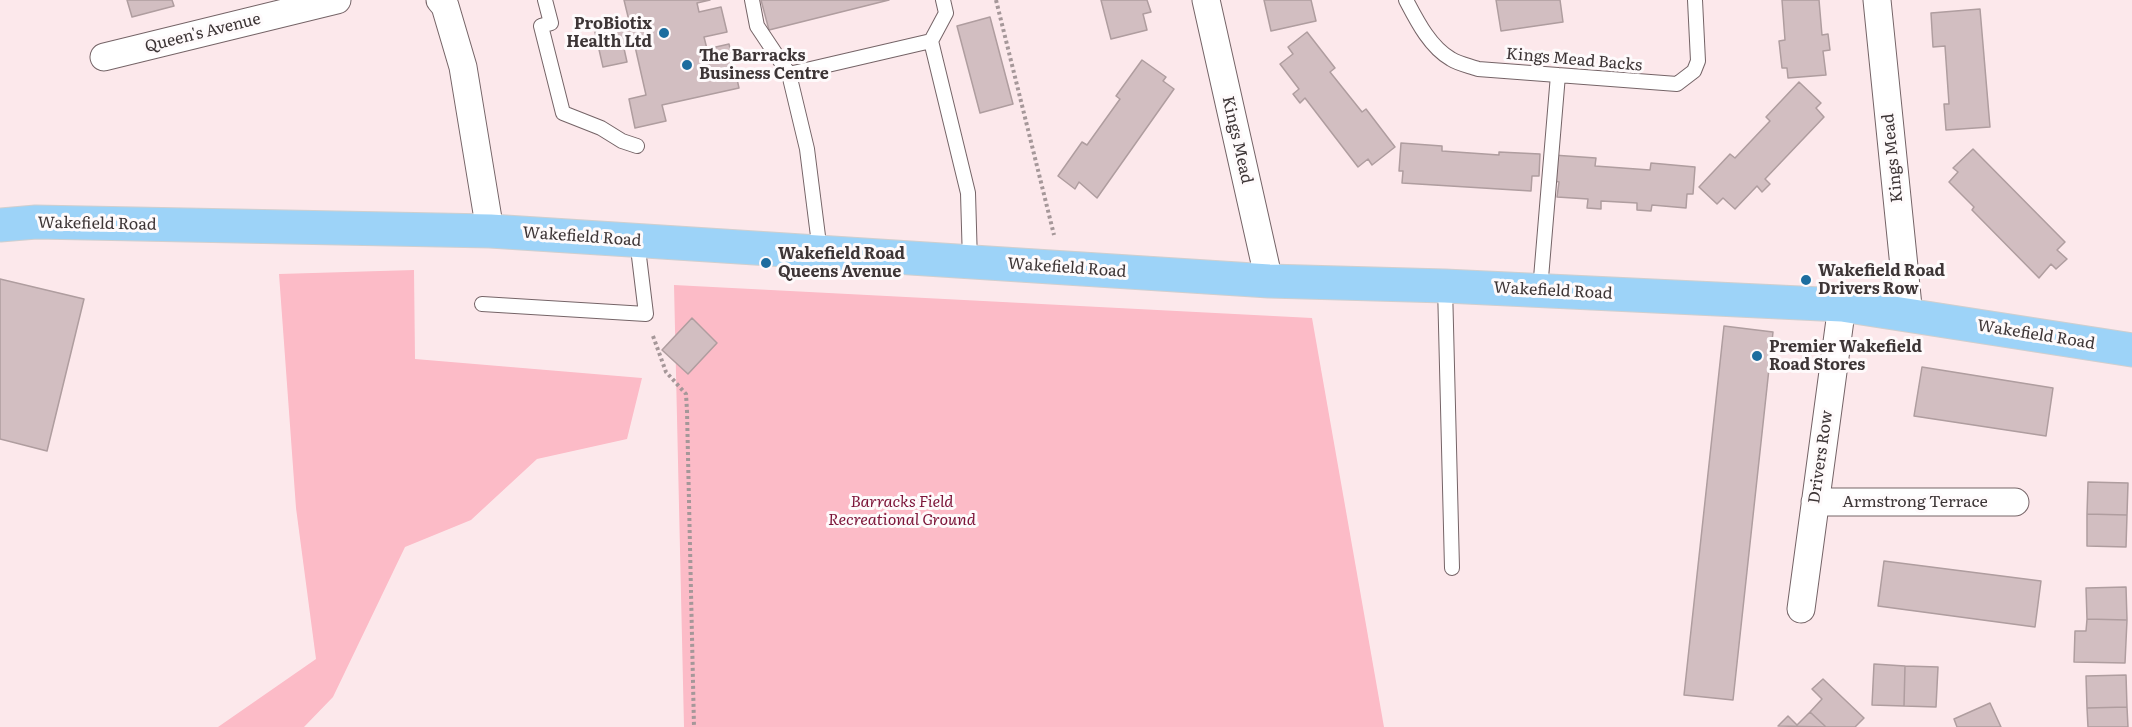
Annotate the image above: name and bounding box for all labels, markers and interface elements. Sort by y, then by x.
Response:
street label: Queen's Avenue [143,9,263,57]
place label: ProBiotix Health Ltd [566,14,652,52]
marker: ProBiotix Health Ltd [657,26,671,40]
street label: Kings Mead Backs [1505,44,1643,76]
place label: The Barracks Business Centre [699,46,829,84]
marker: The Barracks Business Centre [680,58,694,72]
street label: Kings Mead [1218,94,1256,186]
street label: Kings Mead [1879,113,1907,203]
street label: Wakefield Road [37,213,157,235]
street label: Wakefield Road [522,223,642,251]
place label: Wakefield Road Queens Avenue [778,244,905,282]
street label: Wakefield Road [1007,254,1127,282]
marker: Wakefield Road Queens Avenue [759,256,773,270]
place label: Wakefield Road Drivers Row [1818,261,1945,299]
marker: Wakefield Road Drivers Row [1799,273,1813,287]
street label: Wakefield Road [1493,278,1613,304]
street label: Wakefield Road [1976,316,2096,354]
place label: Premier Wakefield Road Stores [1769,337,1922,375]
marker: Premier Wakefield Road Stores [1750,349,1764,363]
street label: Drivers Row [1805,409,1837,505]
park label: Barracks Field Recreational Ground [828,492,976,530]
street label: Armstrong Terrace [1842,492,1988,512]

